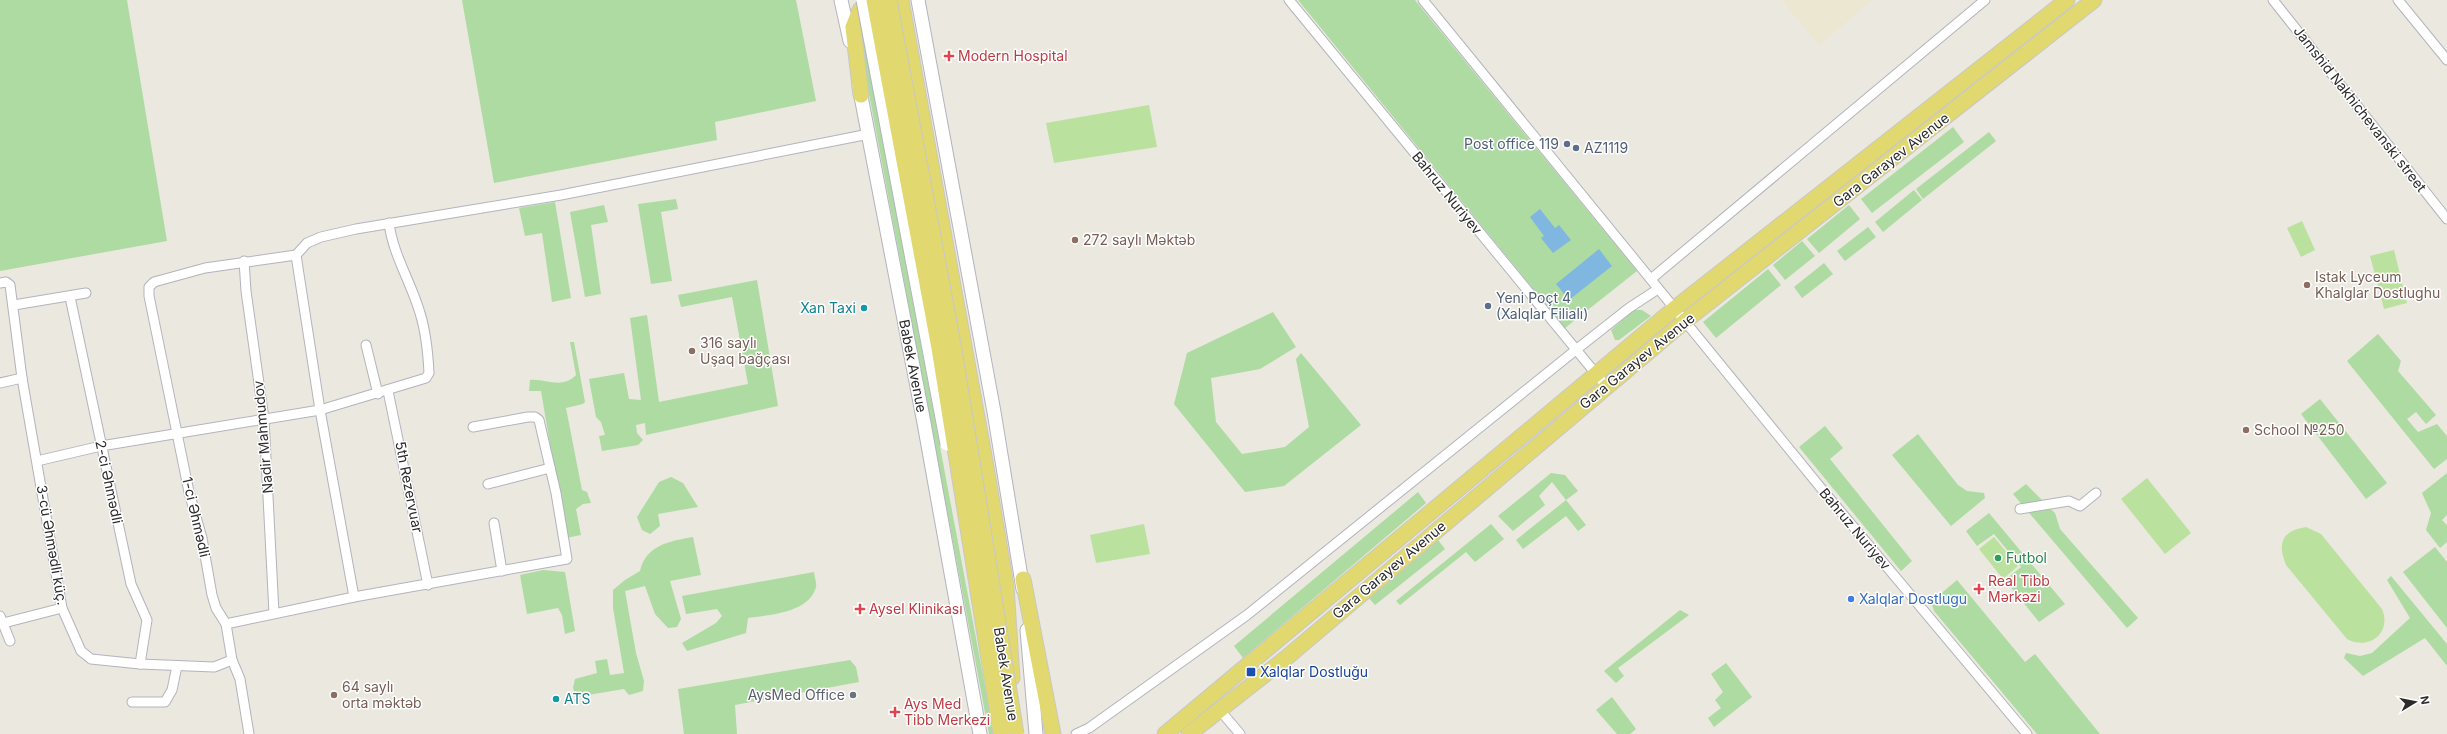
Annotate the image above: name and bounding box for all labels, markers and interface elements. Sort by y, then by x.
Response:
street label: Jamshid Nakhichevanski street [2290,22,2431,195]
place label: Modern Hospital [958,47,1068,64]
marker: Modern Hospital [943,50,955,62]
street label: Gara Garayev Avenue [1829,109,1952,210]
place label: Post office 119 [1464,135,1559,152]
marker: Post office 119 [1562,139,1572,149]
place label: AZ1119 [1584,139,1628,156]
marker: AZ1119 [1571,143,1581,153]
street label: Bahruz Nuriyev [1409,148,1486,238]
place label: 272 saylı Məktəb [1083,231,1195,248]
marker: 272 saylı Məktəb [1070,235,1080,245]
place label: Istak Lyceum Khalglar Dostlughu [2315,268,2440,301]
marker: Istak Lyceum Khalglar Dostlughu [2302,280,2312,290]
place label: Yeni Poçt 4 (Xalqlar Filialı) [1496,289,1588,322]
place label: Xan Taxi [800,299,856,316]
marker: Yeni Poçt 4 (Xalqlar Filialı) [1483,301,1493,311]
marker: Xan Taxi [859,303,869,313]
street label: Gara Garayev Avenue [1576,309,1698,412]
street label: Babek Avenue [896,318,931,414]
place label: 316 saylı Uşaq bağçası [700,334,790,367]
marker: 316 saylı Uşaq bağçası [687,346,697,356]
street label: Nadir Mahmudov [249,380,276,494]
place label: School №250 [2254,421,2345,438]
marker: School №250 [2241,425,2251,435]
street label: 2-ci Əhmədli [92,439,127,525]
street label: 5th Rezervuar [392,440,427,534]
street label: 1-ci Əhmədli [179,475,214,559]
street label: 3-cü Əhmədli küç. [34,483,71,606]
street label: Bahruz Nuriyev [1816,484,1895,573]
street label: Gara Garayev Avenue [1328,517,1449,622]
place label: Futbol [2006,549,2047,566]
marker: Futbol [1993,553,2003,563]
place label: Real Tibb Mərkəzi [1988,572,2050,605]
marker: Real Tibb Mərkəzi [1973,583,1985,595]
place label: Xalqlar Dostlugu [1859,590,1967,607]
marker: Xalqlar Dostlugu [1846,594,1856,604]
place label: Aysel Klinikası [869,600,963,617]
marker: Aysel Klinikası [854,603,866,615]
street label: Babek Avenue [991,626,1022,722]
place label: Xalqlar Dostluğu [1260,663,1368,680]
marker: Xalqlar Dostluğu [1245,666,1257,678]
place label: 64 saylı orta məktəb [342,678,422,711]
north arrow [2395,682,2435,722]
place label: AysMed Office [748,686,845,703]
marker: 64 saylı orta məktəb [329,690,339,700]
place label: ATS [564,690,591,707]
marker: AysMed Office [848,690,858,700]
marker: ATS [551,694,561,704]
place label: Ays Med Tibb Merkezi [904,695,990,728]
text: N [2417,695,2432,706]
marker: Ays Med Tibb Merkezi [889,706,901,718]

